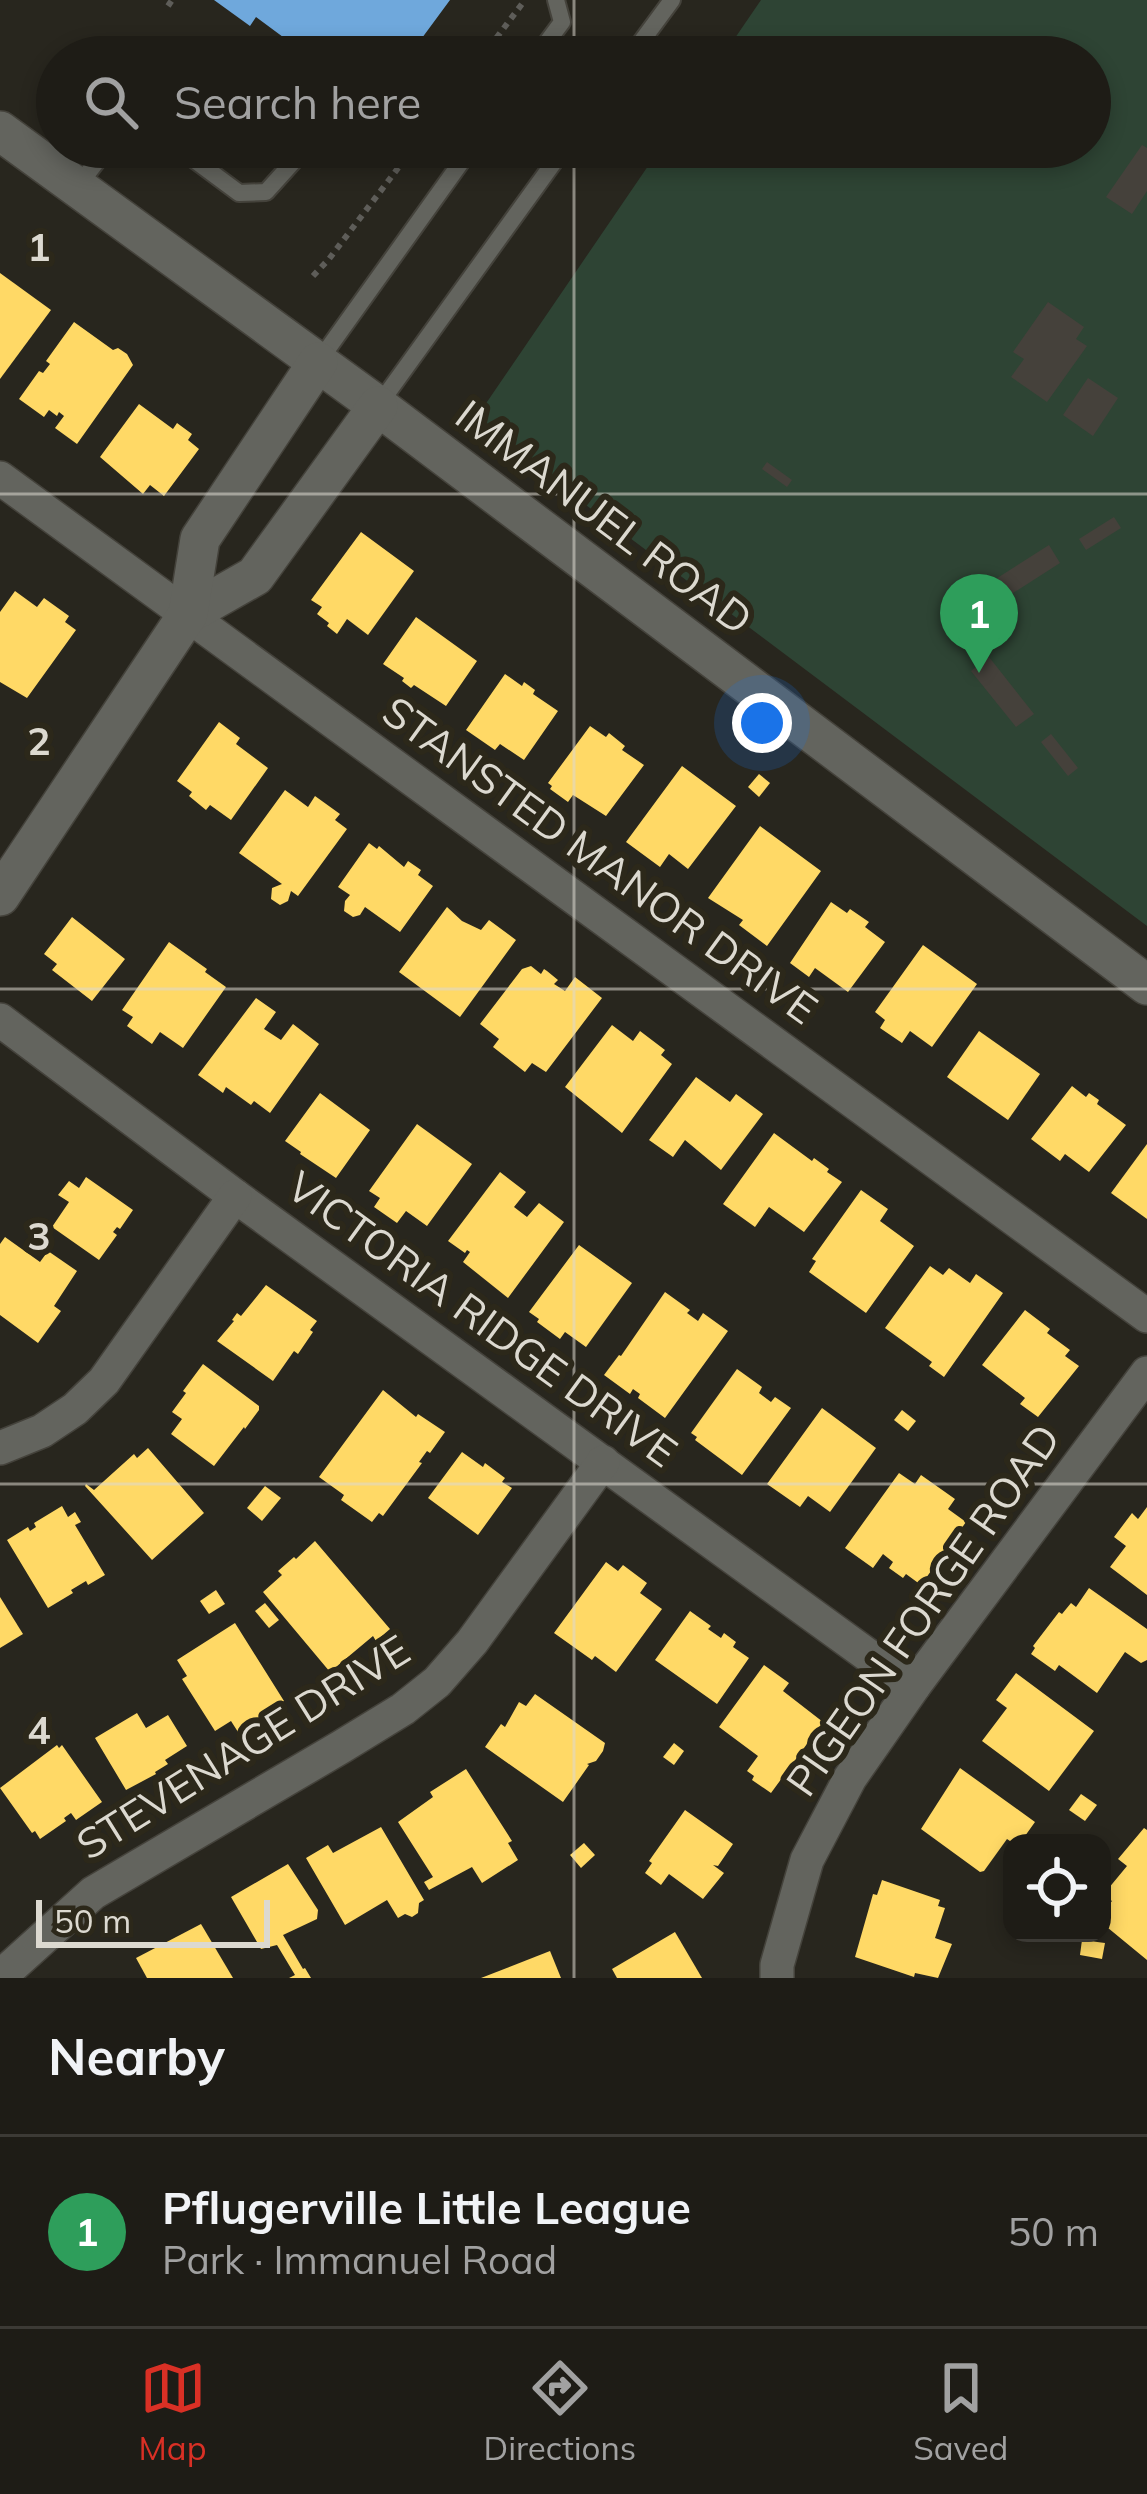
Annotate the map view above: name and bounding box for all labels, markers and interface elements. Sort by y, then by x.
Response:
search box [36,36,1111,168]
icon: search [78,69,144,135]
text: Search here [174,74,421,130]
text: 1 [27,222,51,271]
street label: IMMANUEL ROAD [446,388,763,645]
pin: 1 [940,574,1018,673]
street label: STANSTED MANOR DRIVE [373,684,828,1035]
your location [732,693,792,753]
text: 2 [27,716,51,765]
street label: VICTORIA RIDGE DRIVE [277,1159,688,1478]
text: 3 [27,1211,51,1260]
street label: PIGEON FORGE ROAD [774,1414,1071,1806]
street label: STEVENAGE DRIVE [66,1623,419,1870]
text: 4 [27,1705,51,1754]
map controls [1003,1834,1111,1942]
button: locate [1003,1834,1111,1942]
scale bar [36,1894,270,1947]
text: 50 m [54,1900,131,1941]
text: Nearby [48,2024,225,2088]
text: Pflugerville Little League [162,2179,691,2235]
text: 1 [75,2207,99,2256]
text: 50 m [1008,2207,1099,2256]
text: Park · Immanuel Road [162,2235,557,2284]
tab: Map [139,2355,206,2468]
tab: Directions [484,2355,636,2468]
tab: Saved [913,2355,1008,2468]

